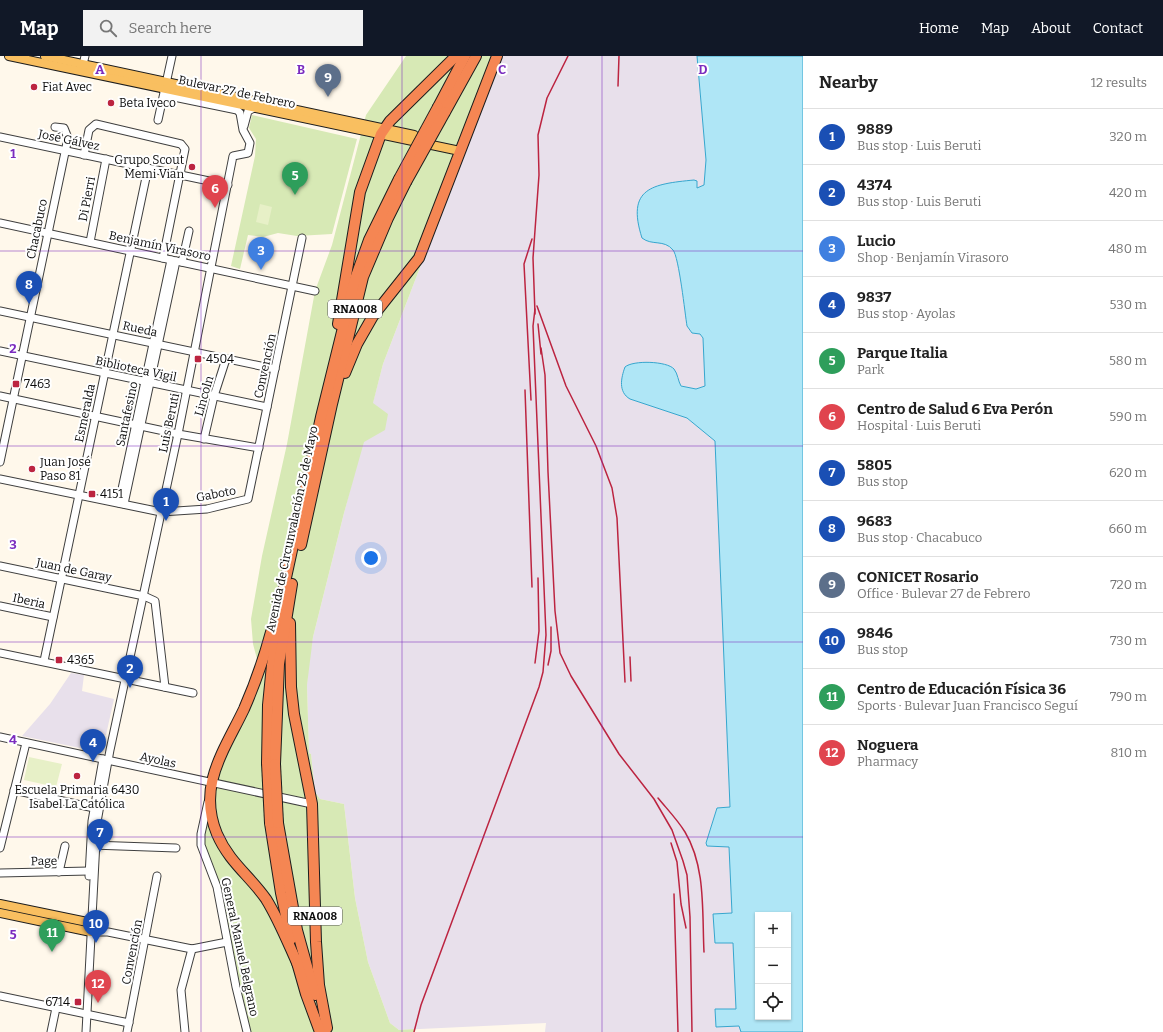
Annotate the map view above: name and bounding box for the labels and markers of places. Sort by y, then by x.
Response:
pin: 9 [315,64,341,97]
place label: Fiat Avec [42,80,92,94]
marker: Fiat Avec [29,82,39,92]
place label: Beta Iveco [119,96,176,110]
marker: Beta Iveco [106,98,116,108]
place label: Grupo Scout Memi Vian [114,153,185,181]
marker: Grupo Scout Memi Vian [187,162,197,172]
pin: 5 [282,162,308,195]
pin: 6 [202,175,228,208]
pin: 3 [248,237,274,270]
pin: 8 [16,271,42,304]
place label: 4504 [206,352,234,366]
marker: 4504 [193,354,203,364]
place label: 7463 [24,377,51,391]
marker: 7463 [11,379,21,389]
place label: Juan José Paso 81 [39,455,91,483]
marker: Juan José Paso 81 [27,464,37,474]
place label: 4151 [100,487,123,501]
pin: 1 [153,488,179,521]
marker: 4151 [87,489,97,499]
place label: 4365 [67,653,94,667]
marker: 4365 [54,655,64,665]
pin: 2 [117,655,143,688]
pin: 4 [80,729,106,762]
marker: Escuela Primaria 6430 Isabel La Católica [72,771,82,781]
place label: Escuela Primaria 6430 Isabel La Católica [14,783,140,811]
pin: 7 [87,819,113,852]
pin: 10 [83,910,109,943]
pin: 11 [39,919,65,952]
pin: 12 [85,970,111,1003]
place label: 6714 [45,995,70,1009]
marker: 6714 [73,997,83,1007]

